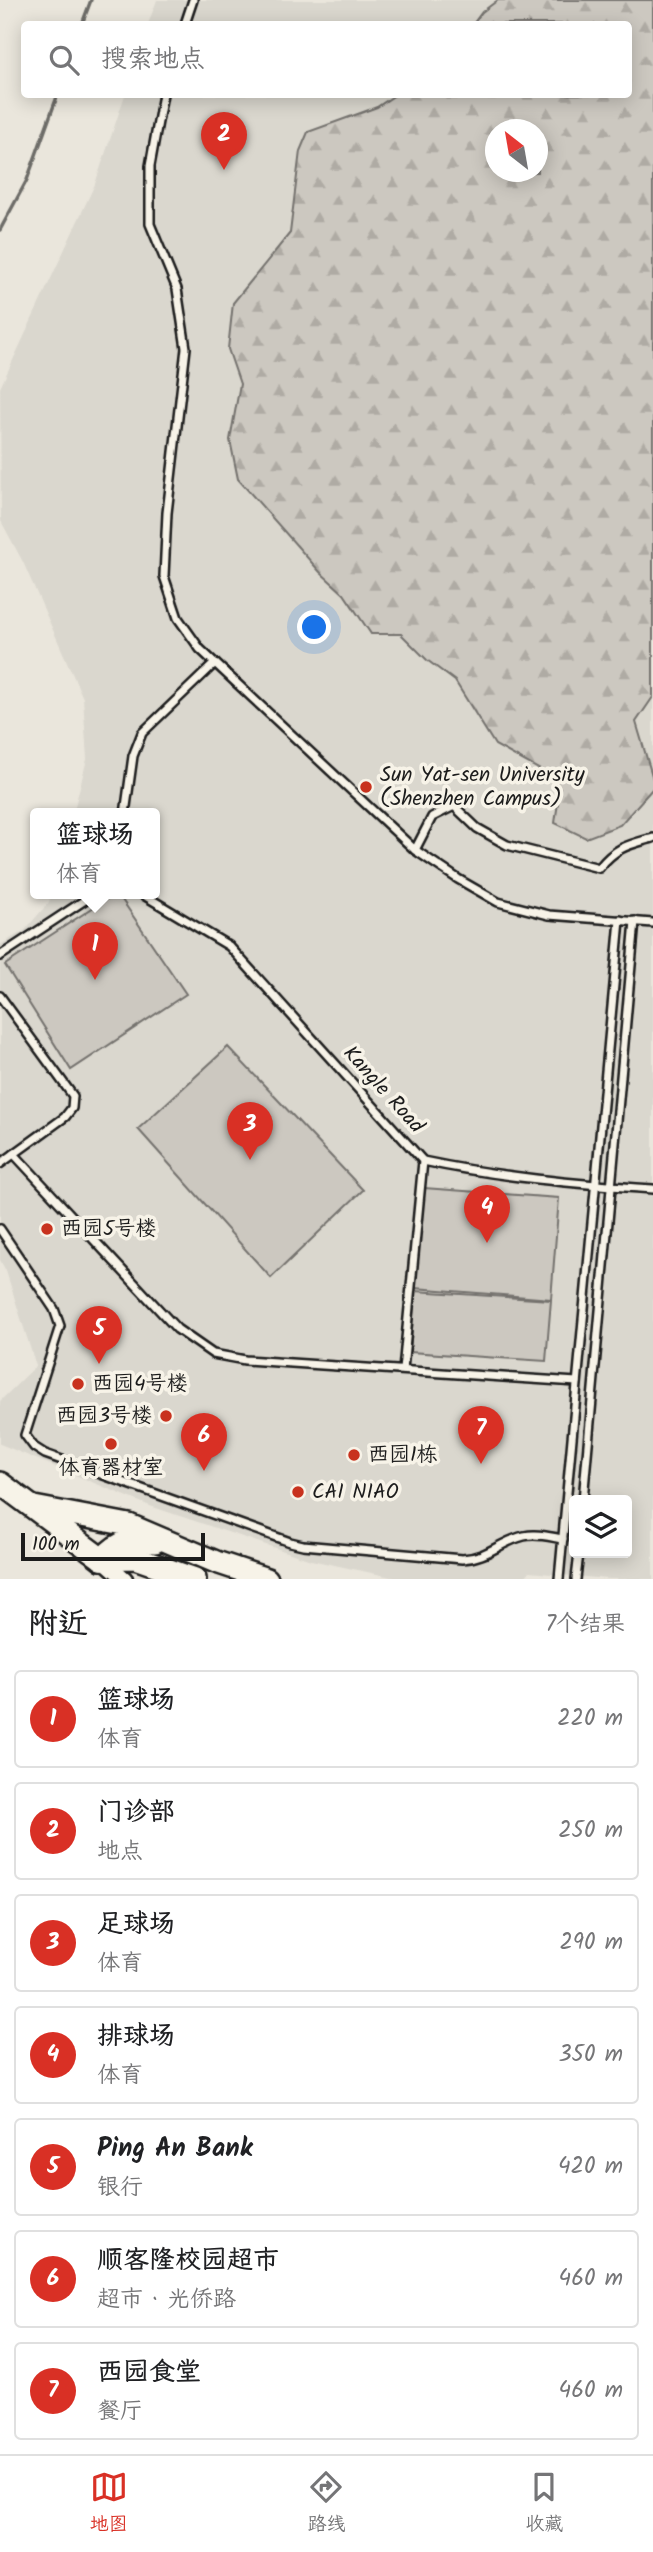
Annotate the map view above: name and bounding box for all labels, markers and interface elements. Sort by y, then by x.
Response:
search box [21,21,632,98]
text: 搜索地点 [101,39,205,81]
icon: search [45,41,83,79]
pin: 2 [201,112,247,170]
north arrow [485,119,548,182]
your location [297,610,331,644]
place label: Sun Yat-sen University (Shenzhen Campus) [380,759,585,816]
marker: Sun Yat-sen University (Shenzhen Campus) [358,779,374,795]
popup [30,808,160,899]
text: 篮球场 [56,815,134,857]
text: 体育 [56,857,102,893]
pin: 1 [72,922,118,980]
street label: Kangle Road [334,1039,432,1142]
pin: 3 [227,1102,273,1160]
pin: 4 [464,1185,510,1243]
place label: 西园5号楼 [61,1213,156,1246]
marker: 西园5号楼 [39,1221,55,1237]
pin: 5 [76,1306,122,1364]
place label: 西园4号楼 [92,1368,188,1401]
marker: 西园4号楼 [70,1376,86,1392]
place label: 西园3号楼 [56,1400,152,1433]
pin: 7 [458,1406,504,1464]
marker: 西园3号楼 [158,1408,174,1424]
pin: 6 [181,1413,227,1471]
marker: 体育器材室 [103,1436,119,1452]
place label: 西园1栋 [368,1439,438,1472]
marker: 西园1栋 [346,1447,362,1463]
place label: 体育器材室 [59,1452,164,1485]
place label: CAI NIAO [312,1476,399,1509]
marker: CAI NIAO [290,1484,306,1500]
map controls [569,1495,632,1558]
button: layers [569,1495,632,1558]
scale bar [21,1530,205,1562]
text: 100 m [32,1530,80,1560]
text: 附近 [28,1601,88,1649]
text: 7个结果 [545,1607,625,1643]
text: 篮球场 [97,1680,175,1722]
text: 1 [50,1701,56,1737]
text: 220 m [557,1701,623,1737]
text: 体育 [97,1722,143,1758]
text: 门诊部 [97,1792,175,1834]
text: 2 [46,1813,60,1849]
text: 250 m [558,1813,623,1849]
text: 地点 [97,1834,143,1870]
text: 足球场 [97,1904,175,1946]
text: 3 [47,1925,59,1961]
text: 290 m [559,1925,623,1961]
text: 体育 [97,1946,143,1982]
text: 排球场 [97,2016,175,2058]
text: 4 [47,2037,59,2073]
text: 350 m [558,2037,623,2073]
text: 体育 [97,2058,143,2094]
text: Ping An Bank [97,2128,252,2170]
text: 5 [47,2149,59,2185]
text: 420 m [558,2149,623,2185]
text: 银行 [97,2170,143,2206]
text: 顺客隆校园超市 [97,2240,279,2282]
text: 6 [47,2261,59,2297]
text: 460 m [559,2261,623,2297]
text: 超市 · 光侨路 [97,2282,236,2318]
text: 西园食堂 [97,2352,201,2394]
text: 7 [48,2373,58,2409]
text: 460 m [559,2373,623,2409]
text: 餐厅 [97,2394,143,2430]
tab: 地图 [90,2468,128,2540]
tab: 路线 [307,2468,345,2540]
tab: 收藏 [525,2468,563,2540]

